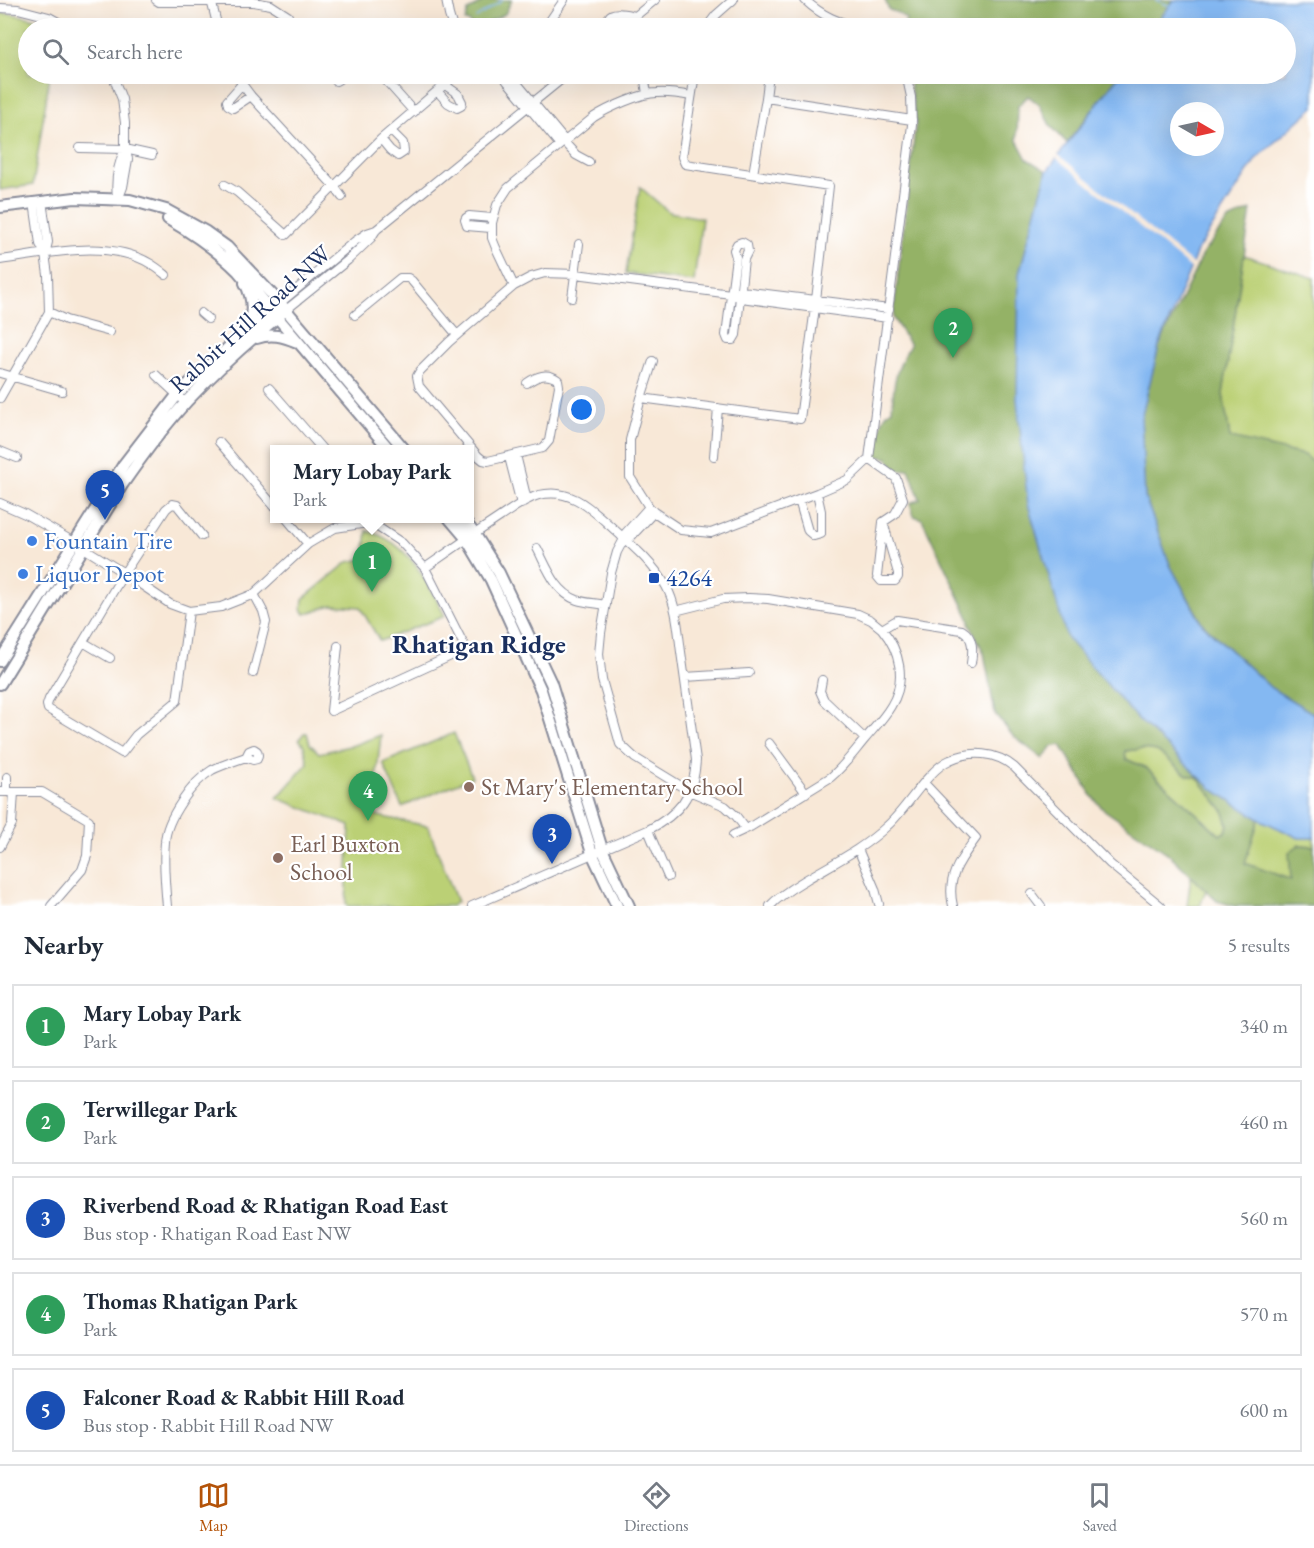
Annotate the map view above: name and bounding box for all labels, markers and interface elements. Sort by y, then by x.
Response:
search box [18,18,1296,84]
icon: search [39,35,72,68]
text: Search here [87,37,182,66]
north arrow [1170,102,1224,156]
street label: Rabbit Hill Road NW [162,237,338,400]
pin: 2 [934,308,972,358]
your location [567,395,596,424]
popup [270,445,474,523]
text: Mary Lobay Park [293,457,451,486]
pin: 5 [86,470,124,520]
text: Park [293,486,327,512]
place label: Fountain Tire [44,525,173,556]
marker: Fountain Tire [25,534,39,548]
pin: 1 [352,542,392,592]
place label: Liquor Depot [35,558,165,589]
place label: 4264 [666,562,713,593]
marker: Liquor Depot [16,567,30,581]
marker: 4264 [647,571,661,585]
district label: Rhatigan Ridge [392,627,566,661]
place label: St Mary's Elementary School [481,771,744,802]
pin: 4 [348,772,388,821]
marker: St Mary's Elementary School [462,780,476,794]
pin: 3 [532,814,572,864]
place label: Earl Buxton School [290,828,401,887]
marker: Earl Buxton School [271,851,285,865]
text: Nearby [24,928,104,962]
text: 5 results [1227,932,1290,958]
text: Mary Lobay Park [83,999,241,1028]
text: 1 [40,1013,51,1039]
text: 340 m [1240,1013,1288,1039]
text: Park [83,1028,117,1054]
text: Terwillegar Park [83,1095,237,1124]
text: 2 [40,1109,51,1135]
text: 460 m [1240,1109,1288,1135]
text: Park [83,1124,117,1150]
text: Riverbend Road & Rhatigan Road East [83,1191,448,1220]
text: 3 [40,1205,51,1231]
text: 560 m [1240,1205,1288,1231]
text: Bus stop · Rhatigan Road East NW [83,1220,351,1246]
text: Thomas Rhatigan Park [83,1287,297,1316]
text: 4 [40,1301,51,1327]
text: 570 m [1240,1301,1288,1327]
text: Park [83,1316,117,1342]
text: Falconer Road & Rabbit Hill Road [83,1383,405,1412]
text: 5 [40,1397,51,1423]
text: 600 m [1240,1397,1288,1423]
text: Bus stop · Rabbit Hill Road NW [83,1412,334,1438]
tab: Map [197,1479,230,1536]
tab: Directions [624,1479,689,1536]
tab: Saved [1083,1479,1117,1536]

